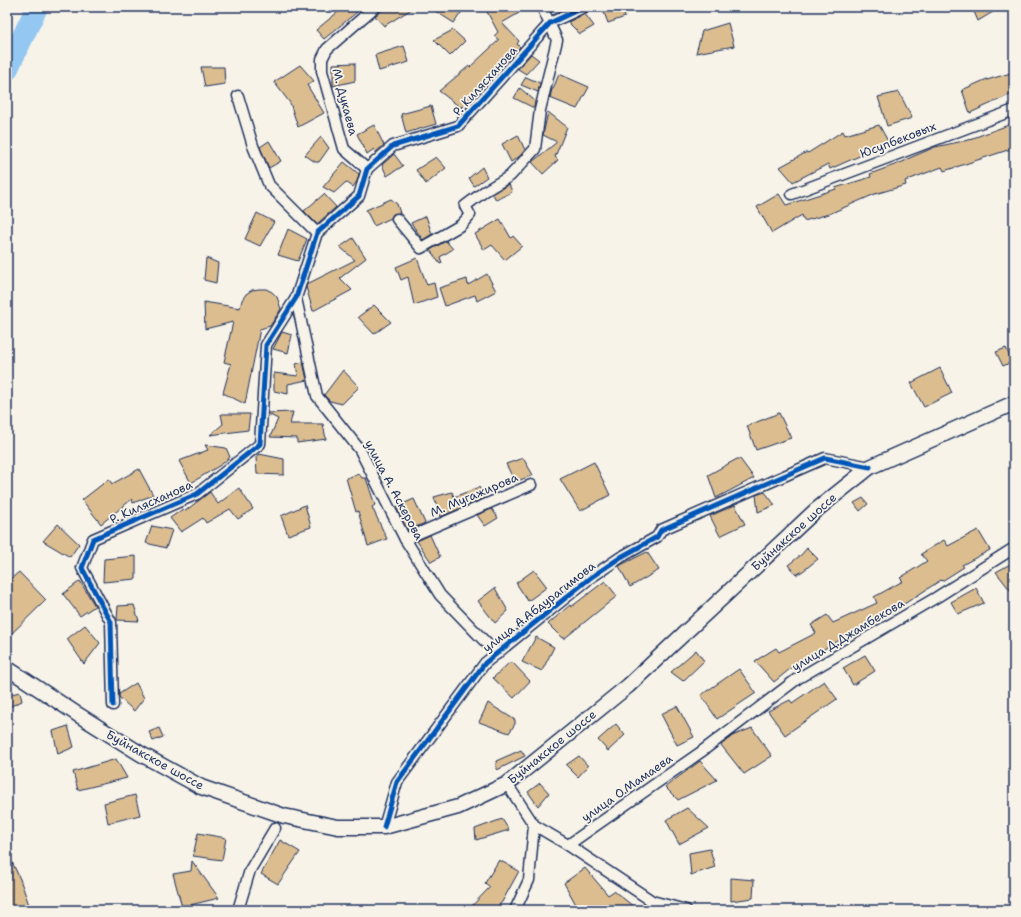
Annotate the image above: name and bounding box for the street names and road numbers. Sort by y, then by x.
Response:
street label: Р. Килясханова [449,42,521,119]
street label: М. Дукаева [328,67,362,138]
street label: Юсупбековых [858,118,938,162]
street label: улица А. Аскерова [361,437,427,543]
street label: М. Мугажирова [428,469,521,521]
street label: Р. Килясханова [107,476,195,527]
street label: Буйнакское шоссе [748,489,840,575]
street label: улица А.Абдурагимова [479,558,599,656]
street label: улица Д.Джамбекова [789,595,908,675]
street label: Буйнакское шоссе [505,706,600,788]
street label: Буйнакское шоссе [103,727,207,794]
street label: улица О.Мамаева [578,750,676,825]

